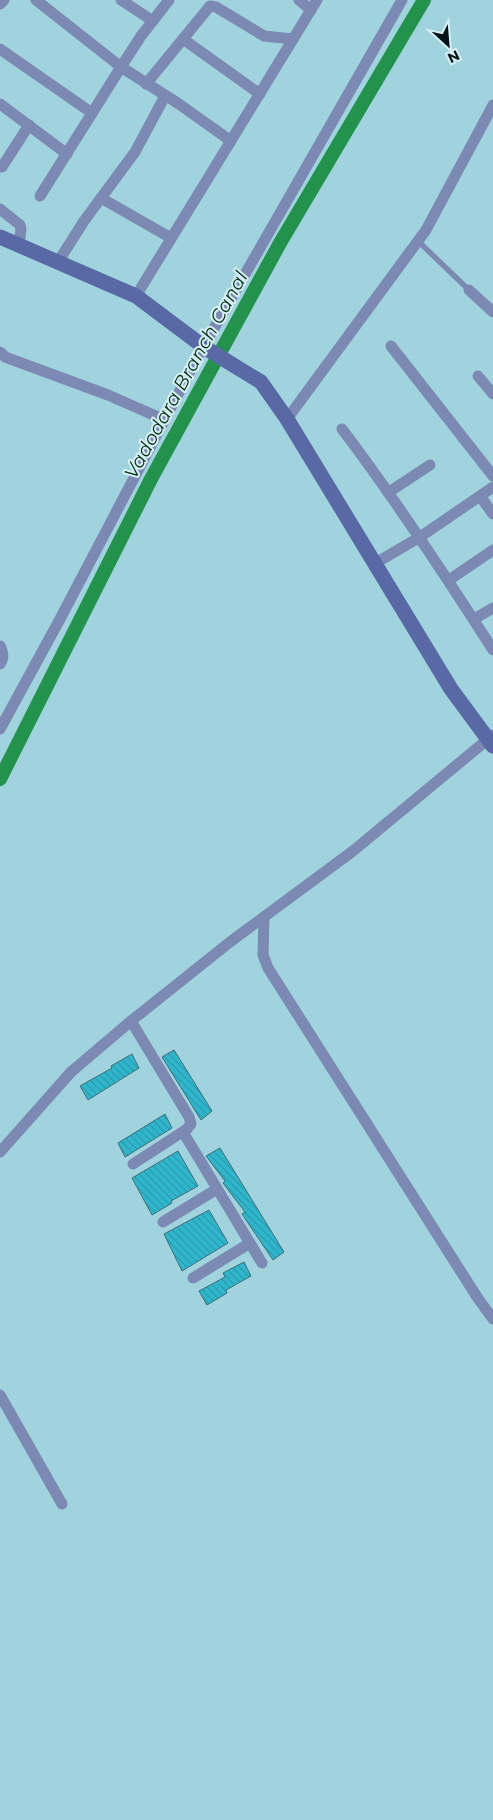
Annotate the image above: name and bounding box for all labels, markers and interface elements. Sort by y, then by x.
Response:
north arrow [423,20,473,70]
text: N [445,46,463,67]
water label: Vadodara Branch Canal [119,266,253,483]

